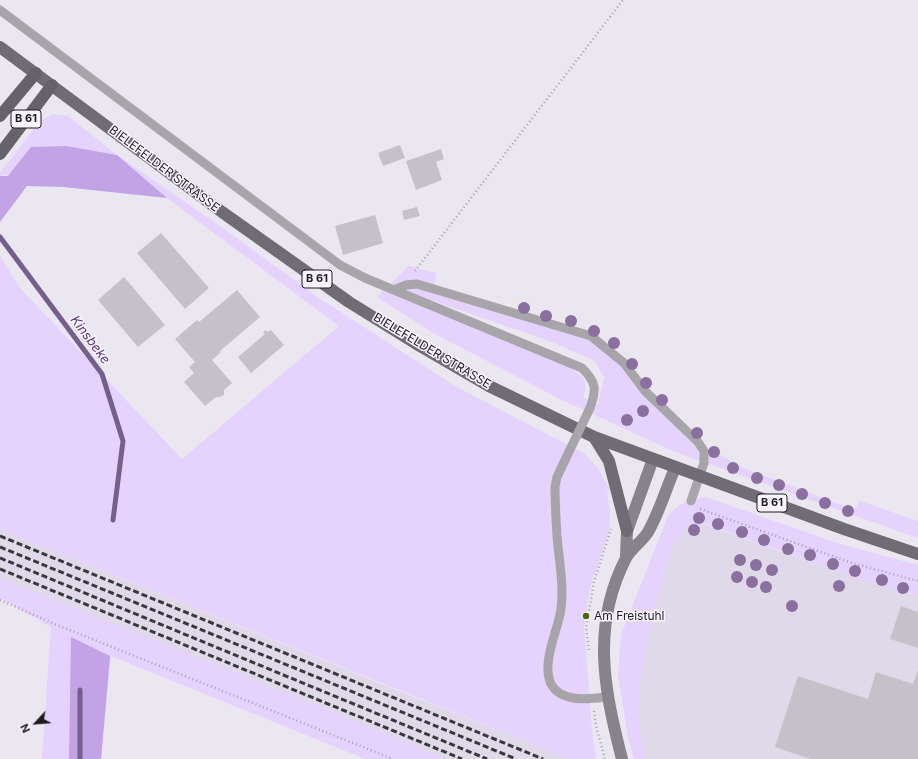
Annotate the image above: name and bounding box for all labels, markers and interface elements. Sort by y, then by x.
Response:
road number: B 61 [11,110,41,128]
street label: BIELEFELDER STRASSE [106,123,222,215]
road number: B 61 [302,270,332,288]
street label: BIELEFELDER STRASSE [371,310,493,392]
water label: Kinsbeke [67,313,113,367]
road number: B 61 [757,494,787,512]
place label: Am Freistuhl [594,609,664,623]
marker: Am Freistuhl [581,611,591,621]
north arrow [16,703,56,743]
text: N [17,721,33,735]

